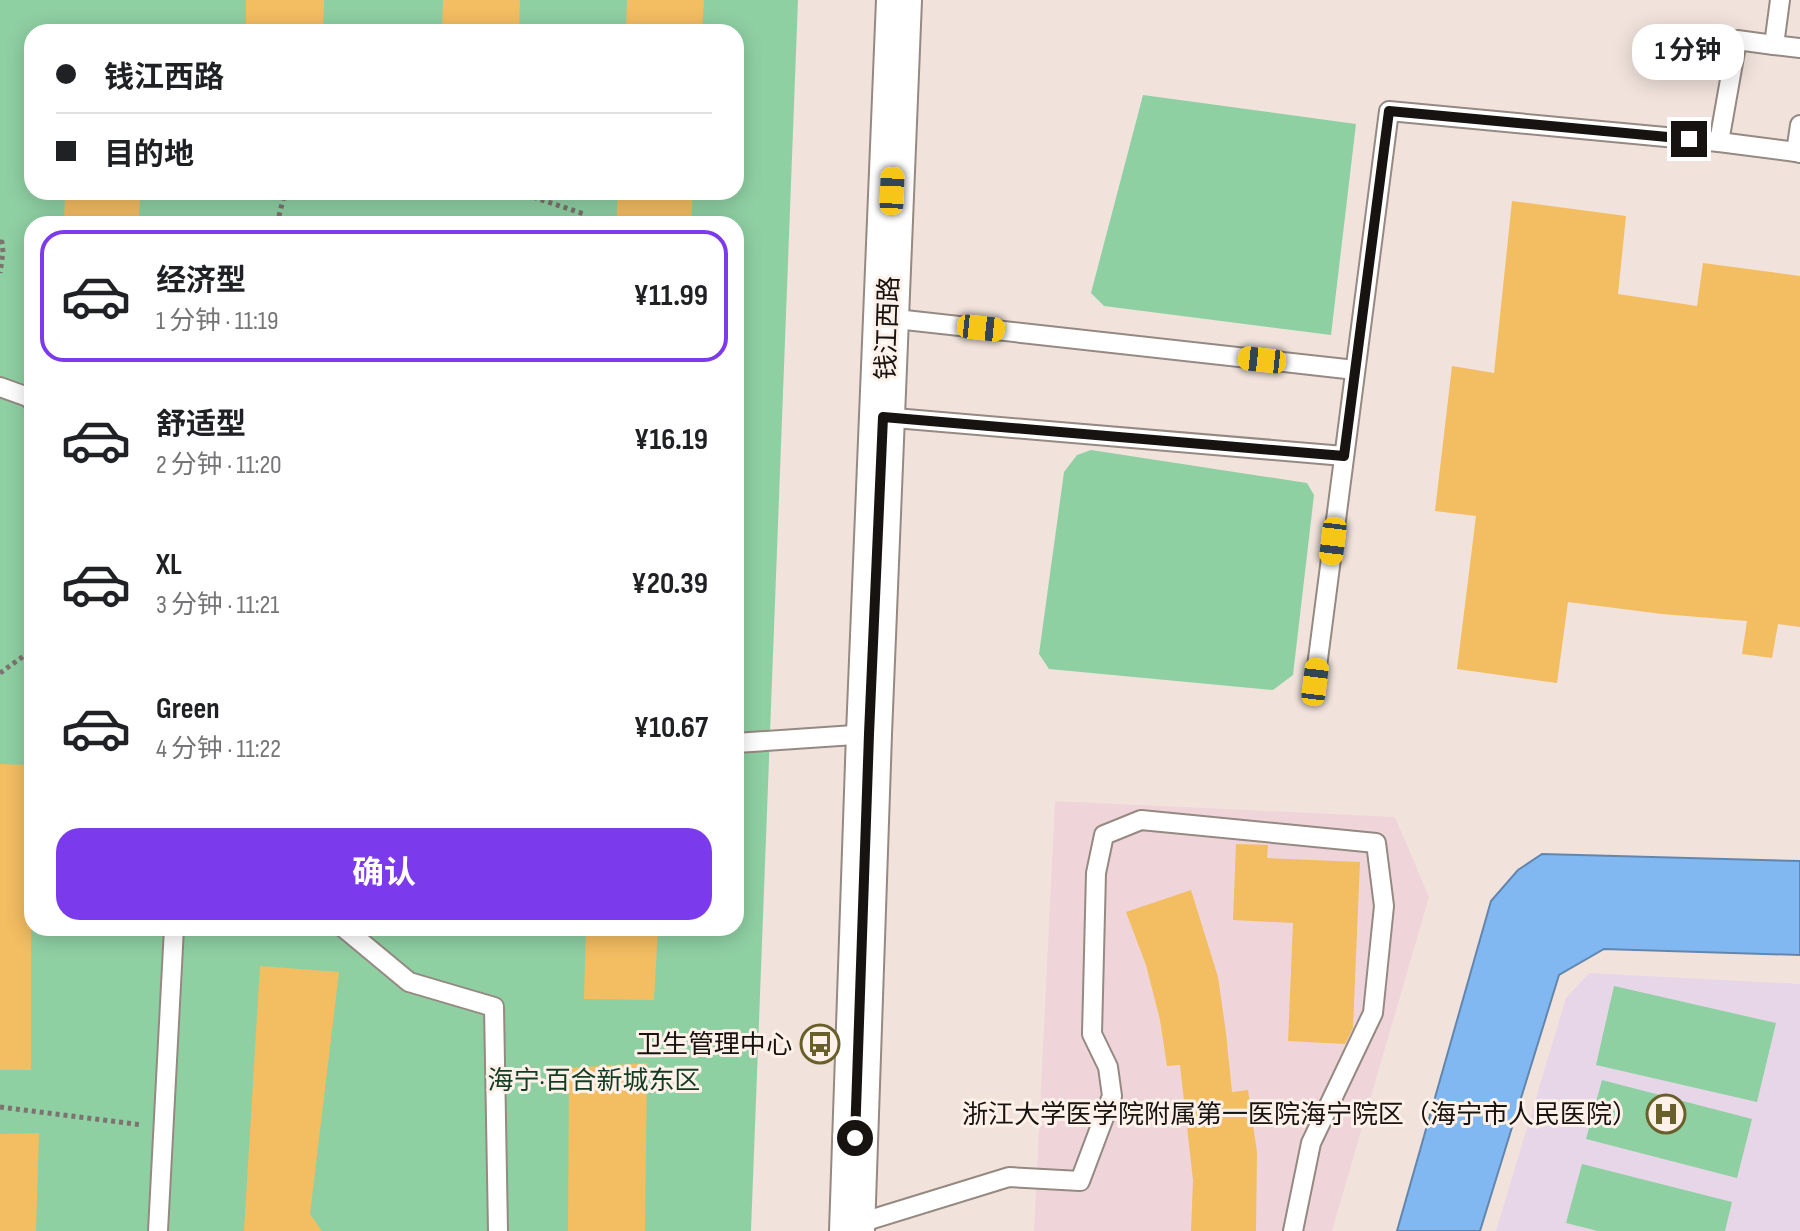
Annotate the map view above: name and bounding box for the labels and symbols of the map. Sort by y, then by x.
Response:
callout: 1 分钟 [1633,23,1745,79]
route end [1671,121,1707,157]
car [879,167,905,215]
street label: 钱江西路 [871,276,906,381]
car [956,314,1006,342]
car [1237,346,1287,374]
car [1318,516,1348,566]
car [1300,657,1330,707]
bus stop icon: 卫生管理中心 [799,1023,841,1065]
place label: 卫生管理中心 [636,1030,792,1061]
park label: 海宁·百合新城东区 [487,1066,701,1097]
hospital icon: 浙江大学医学院附属第一医院海宁院区（海宁市人民医院） [1645,1093,1687,1135]
place label: 浙江大学医学院附属第一医院海宁院区（海宁市人民医院） [962,1100,1638,1131]
route start [837,1120,873,1156]

